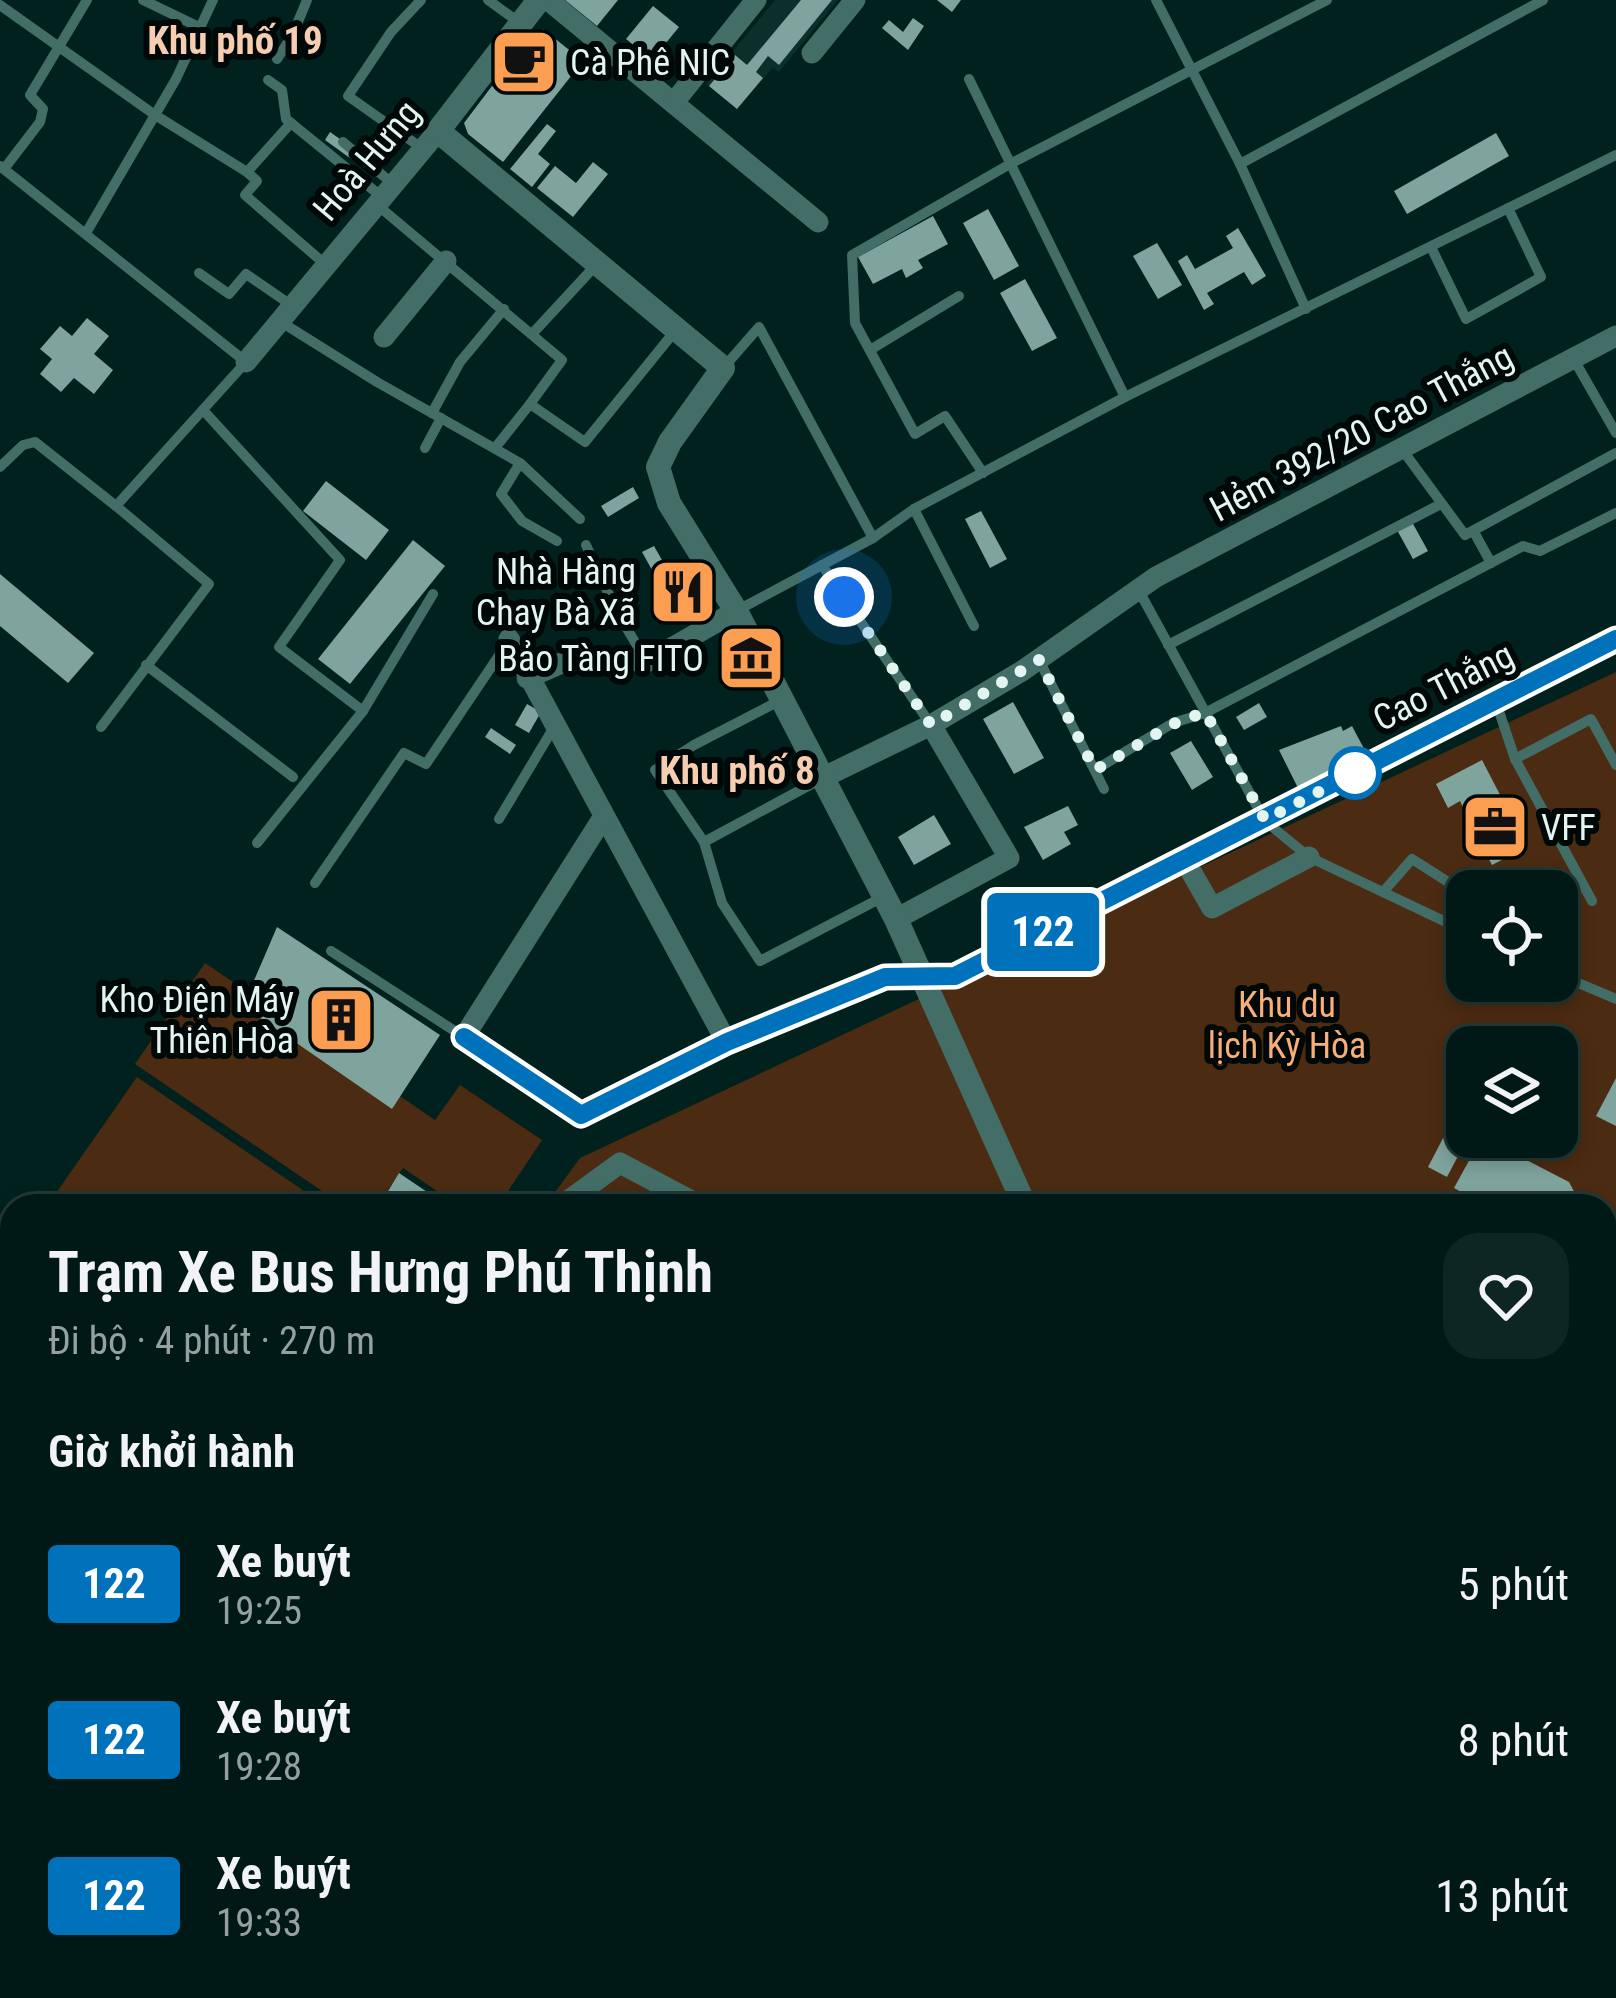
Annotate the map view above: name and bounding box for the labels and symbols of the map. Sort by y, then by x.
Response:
district label: Khu phố 19 [147,18,323,64]
cafe icon: Cà Phê NIC [489,27,559,97]
place label: Cà Phê NIC [570,42,730,84]
street label: Hoà Hưng [305,92,429,229]
street label: Hẻm 392/20 Cao Thắng [1203,335,1520,531]
place label: Nhà Hàng Chay Bà Xã [476,551,636,634]
restaurant icon: Nhà Hàng Chay Bà Xã [648,557,718,627]
your location [814,567,874,627]
museum icon: Bảo Tàng FITO [716,623,786,693]
street label: Cao Thắng [1366,634,1521,740]
place label: Bảo Tàng FITO [498,638,704,680]
district label: Khu phố 8 [659,748,815,794]
unlabelled marker [1330,748,1380,798]
office icon: VFF [1460,792,1530,862]
place label: VFF [1541,807,1596,849]
line badge: 122 [974,893,1112,971]
place label: Kho Điện Máy Thiên Hòa [100,979,294,1062]
park label: Khu du lịch Kỳ Hòa [1208,984,1366,1067]
building icon: Kho Điện Máy Thiên Hòa [306,985,376,1055]

